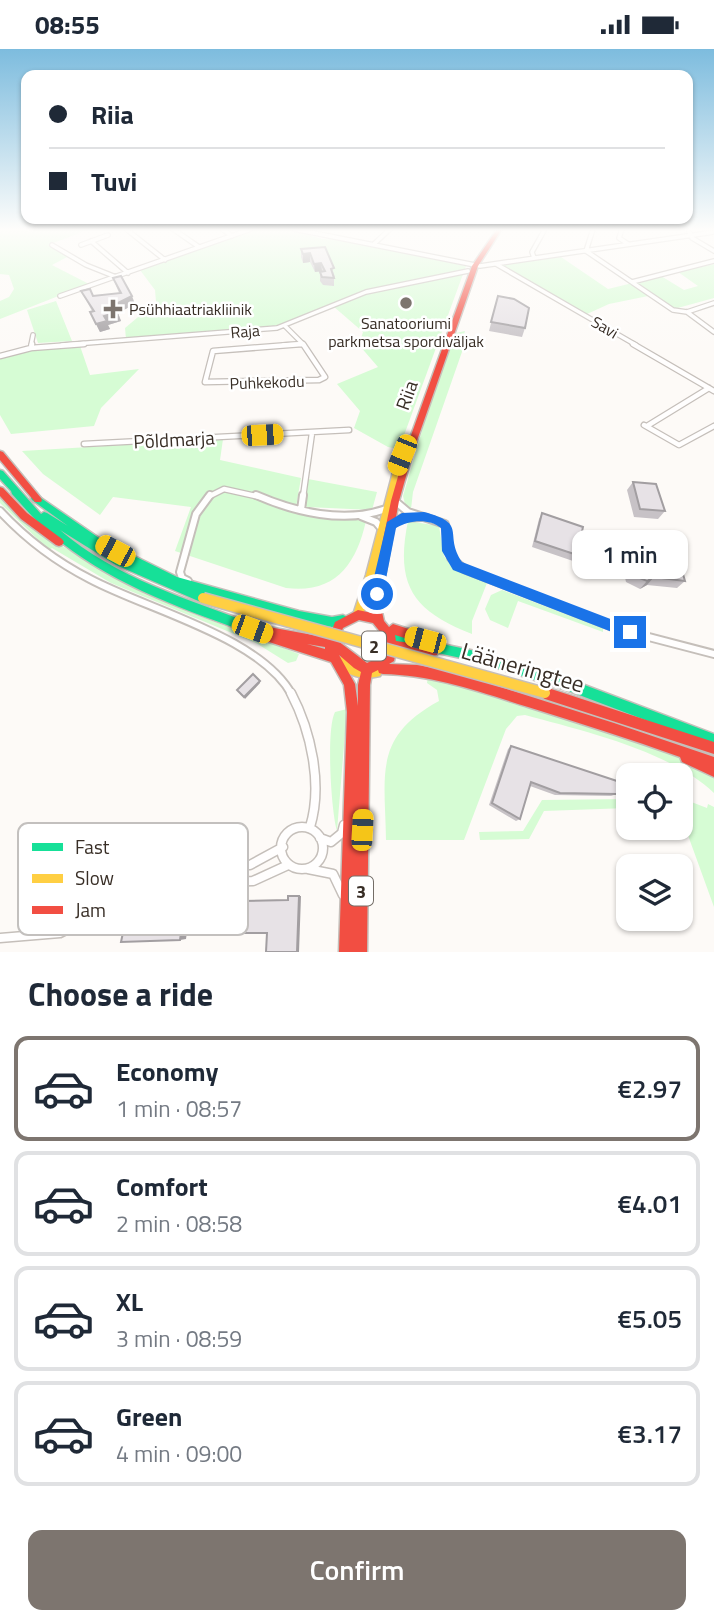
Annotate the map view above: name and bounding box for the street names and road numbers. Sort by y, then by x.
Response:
street label: Savi [587,310,623,344]
street label: Raja [229,318,261,344]
street label: Puhkekodu [229,369,305,395]
street label: Riia [387,376,425,414]
street label: Põldmarja [133,422,216,456]
road number: 2 [362,631,386,661]
street label: Lääneringtee [457,633,589,701]
road number: 3 [349,877,373,905]

